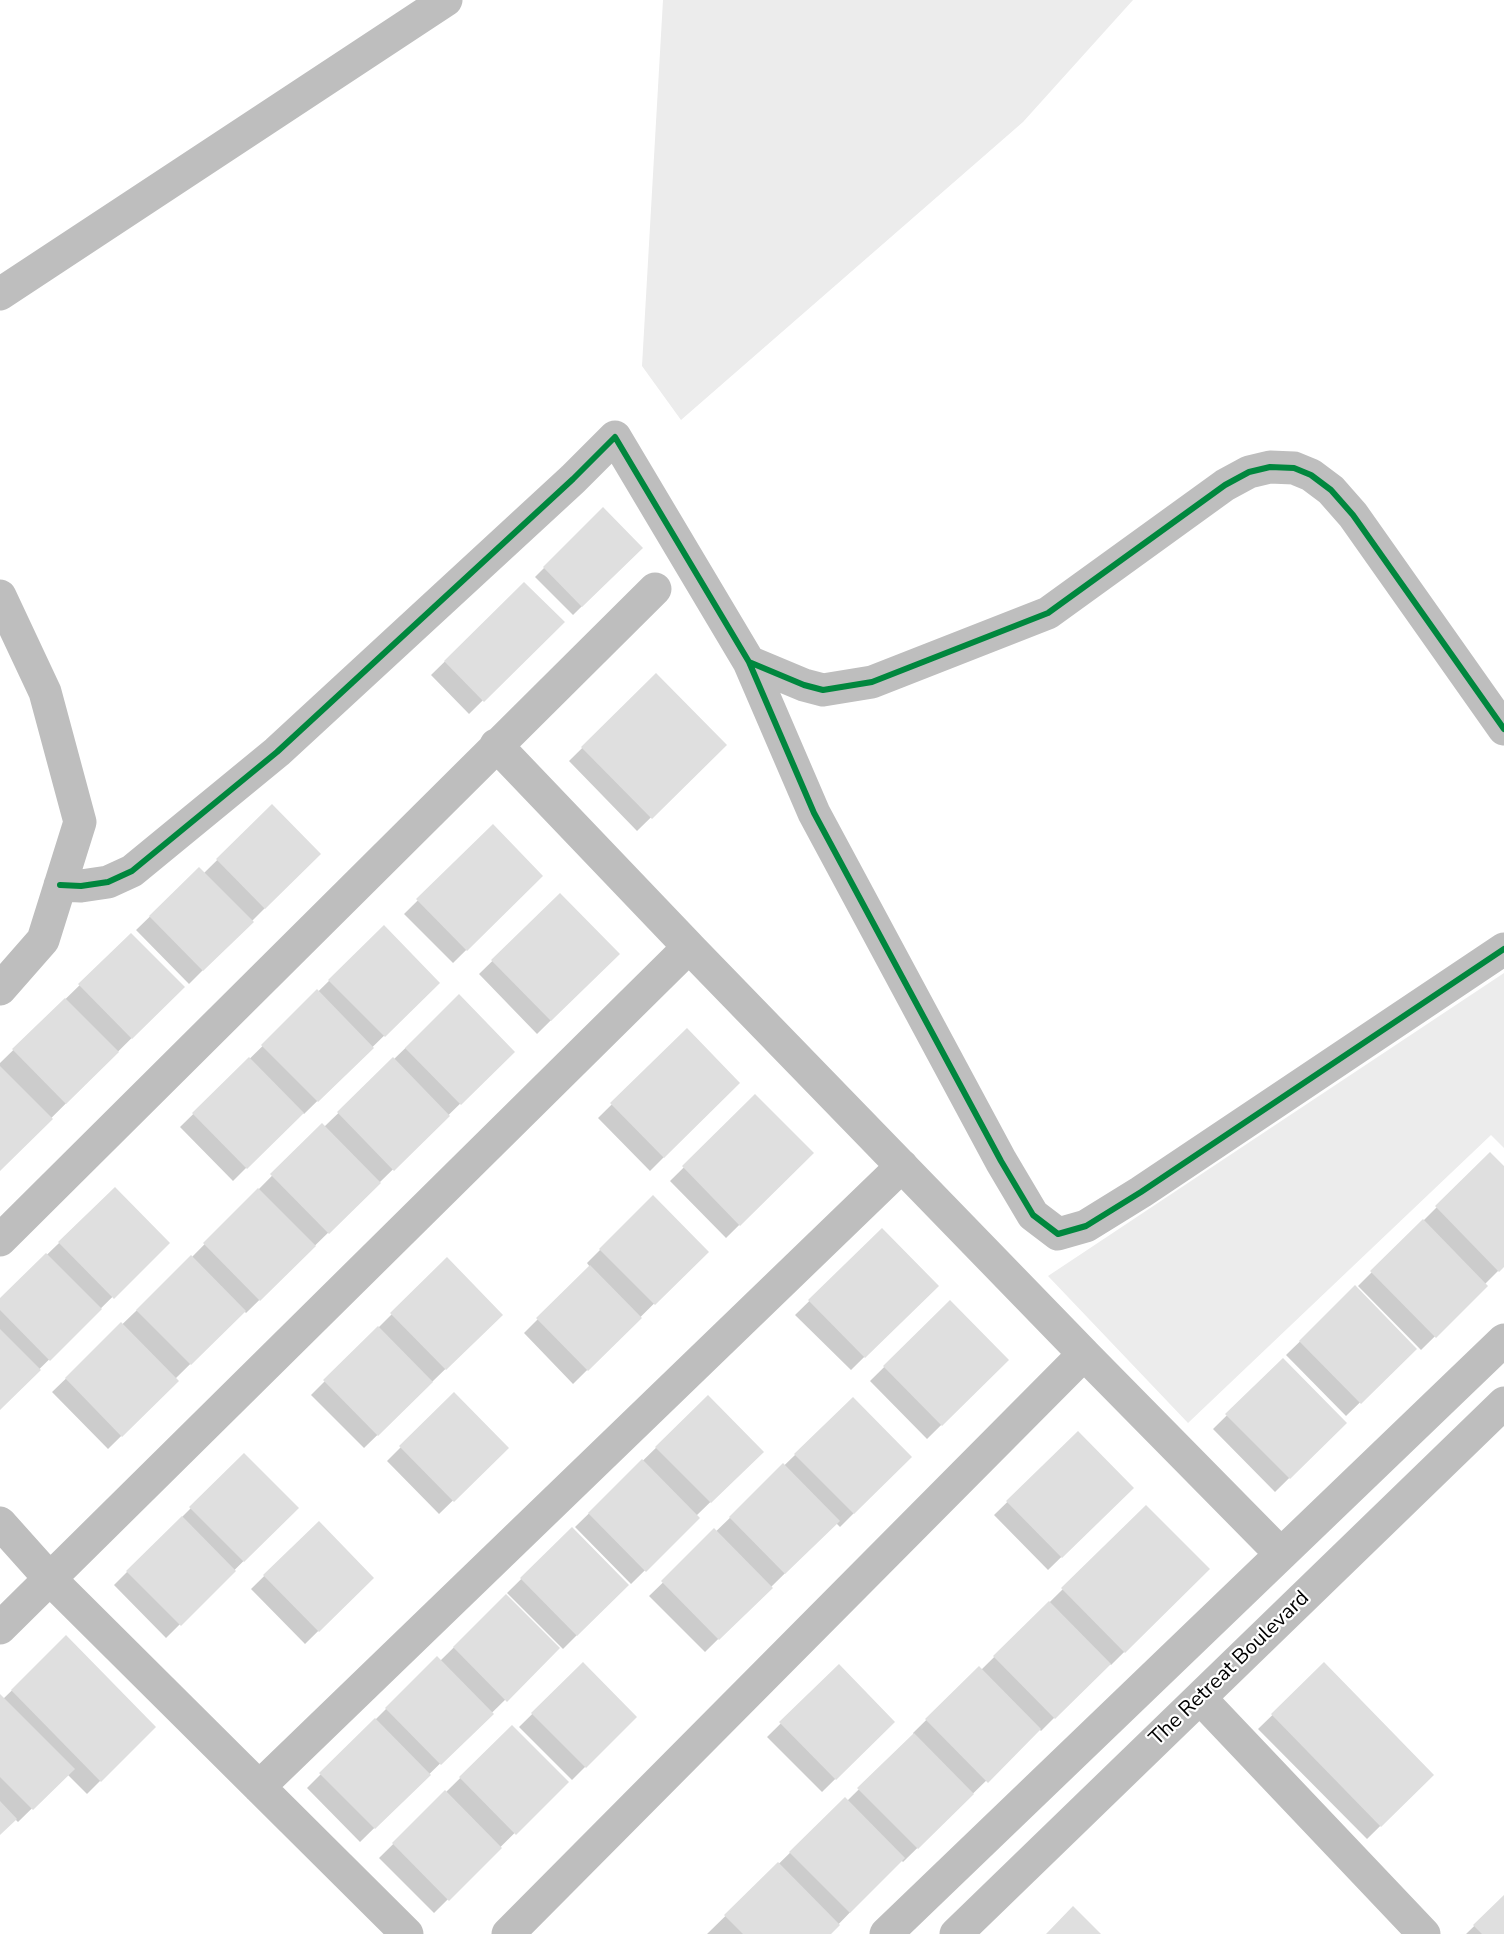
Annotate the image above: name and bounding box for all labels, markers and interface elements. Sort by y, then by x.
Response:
street label: The Retreat Boulevard [1145,1586,1315,1752]

